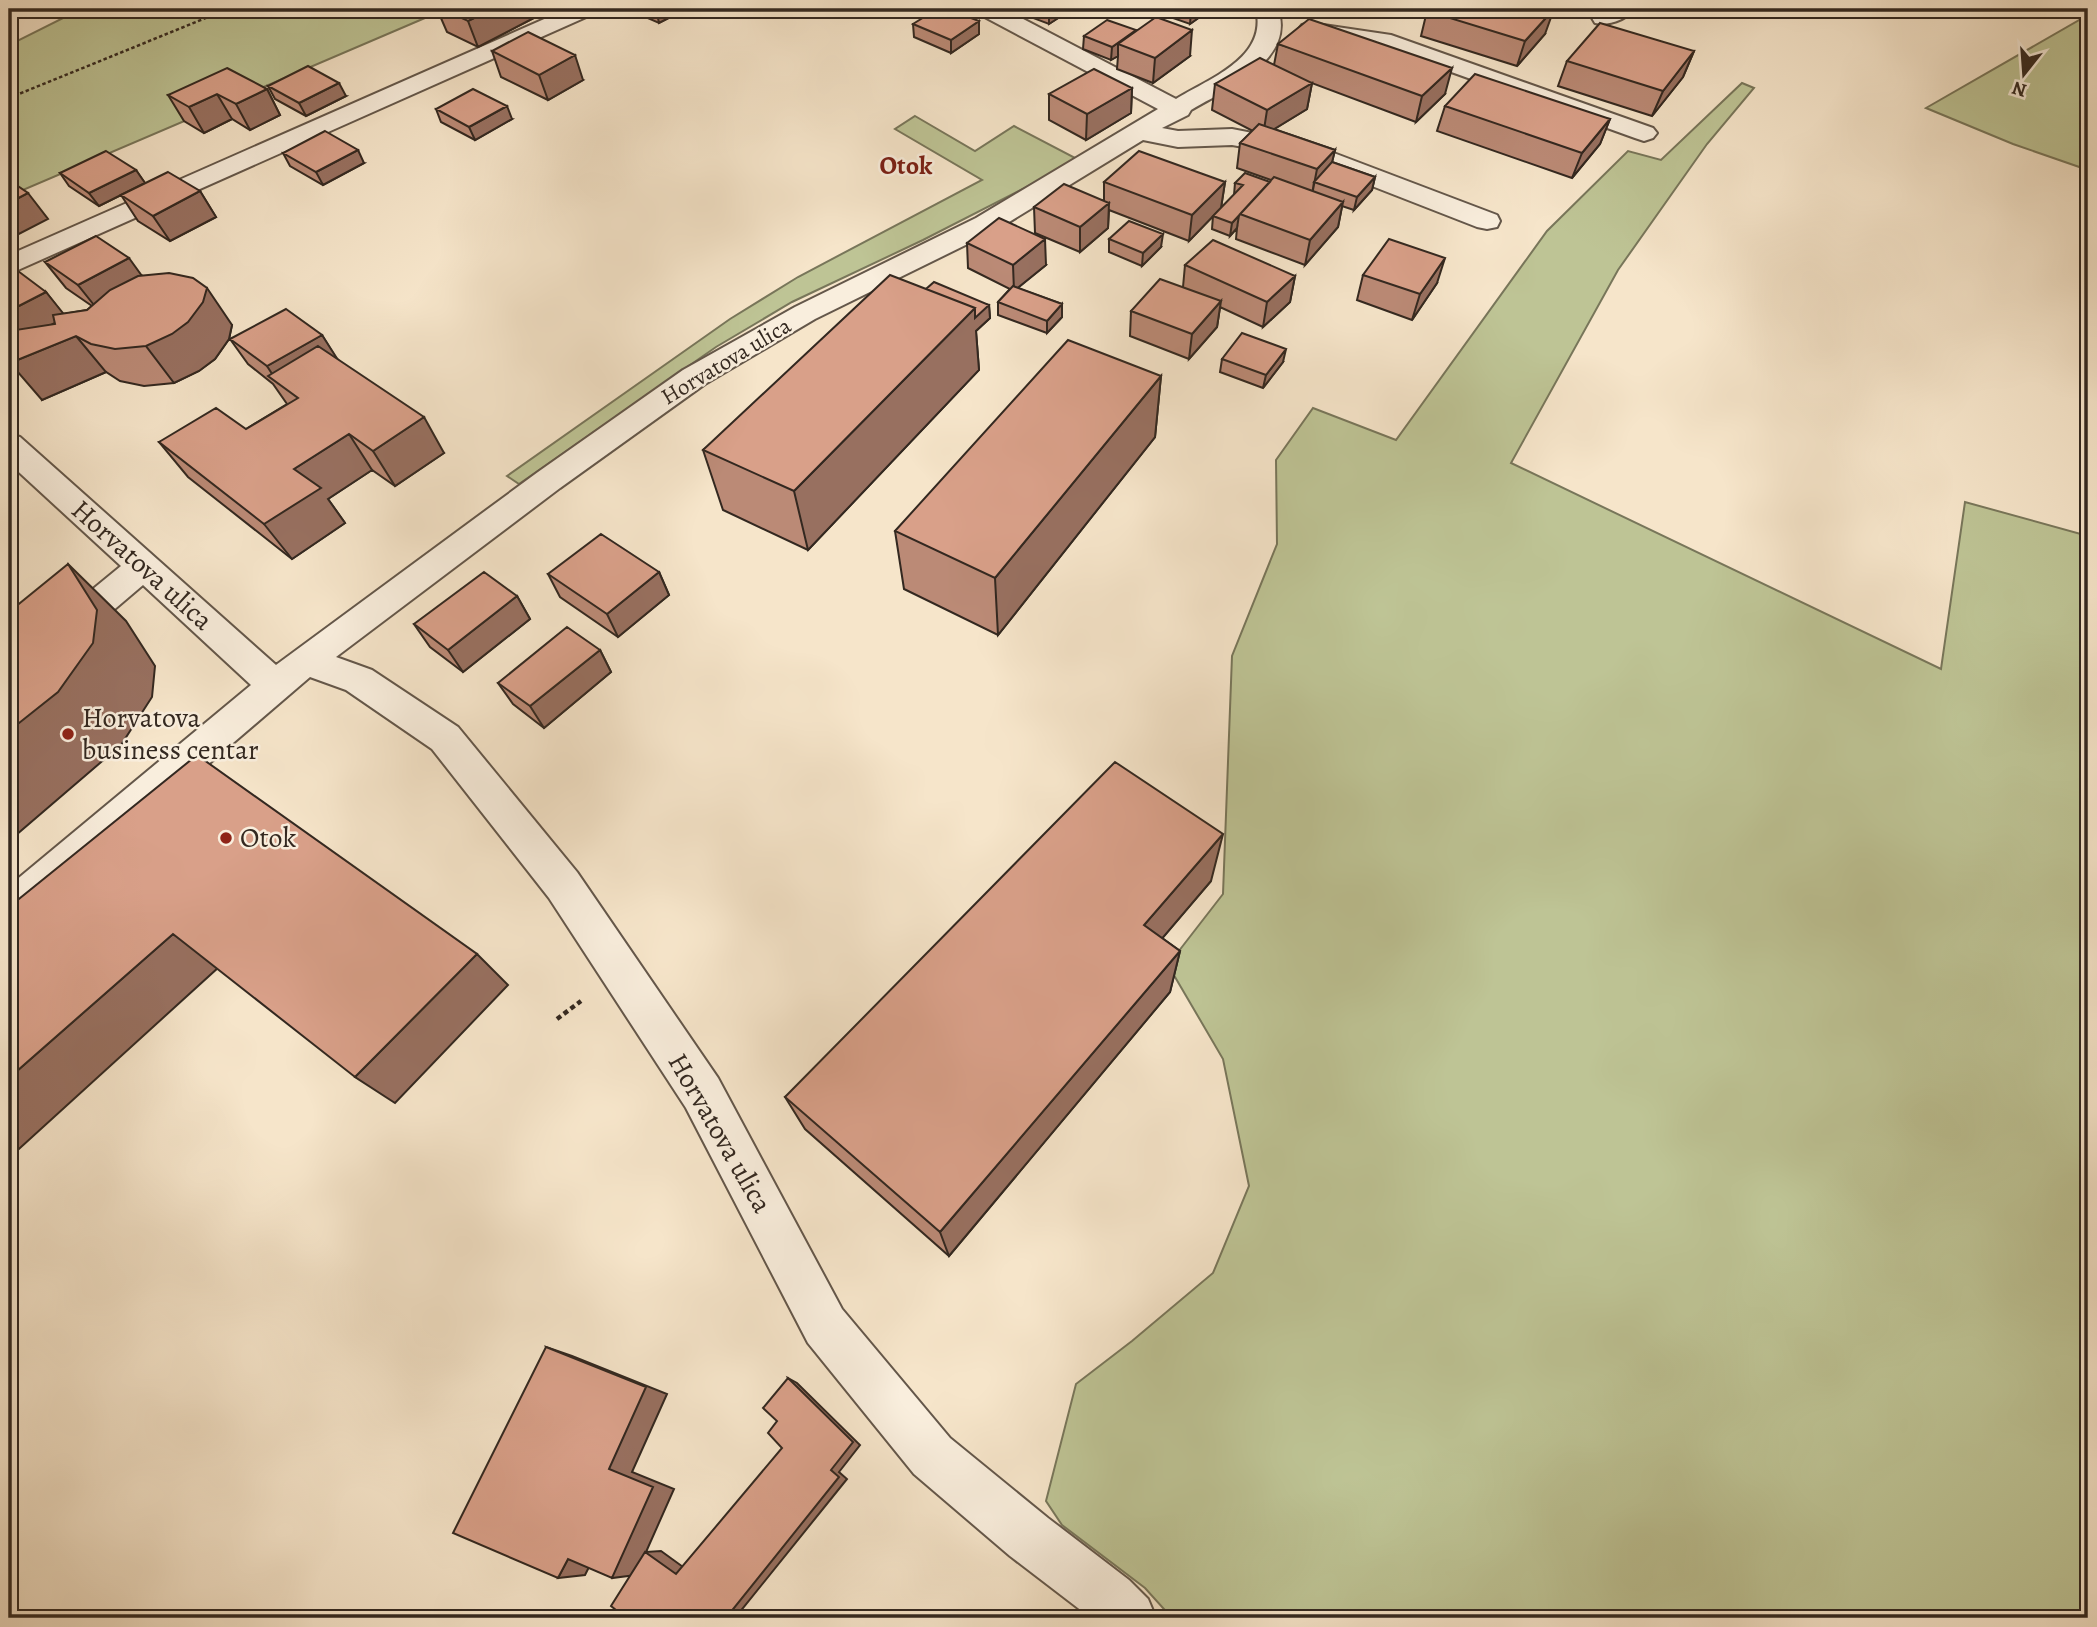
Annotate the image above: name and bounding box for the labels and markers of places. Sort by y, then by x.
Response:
place label: Horvatova business centar [82,699,259,769]
marker: Horvatova business centar [60,726,76,742]
place label: Otok [240,819,297,857]
marker: Otok [218,830,234,846]

